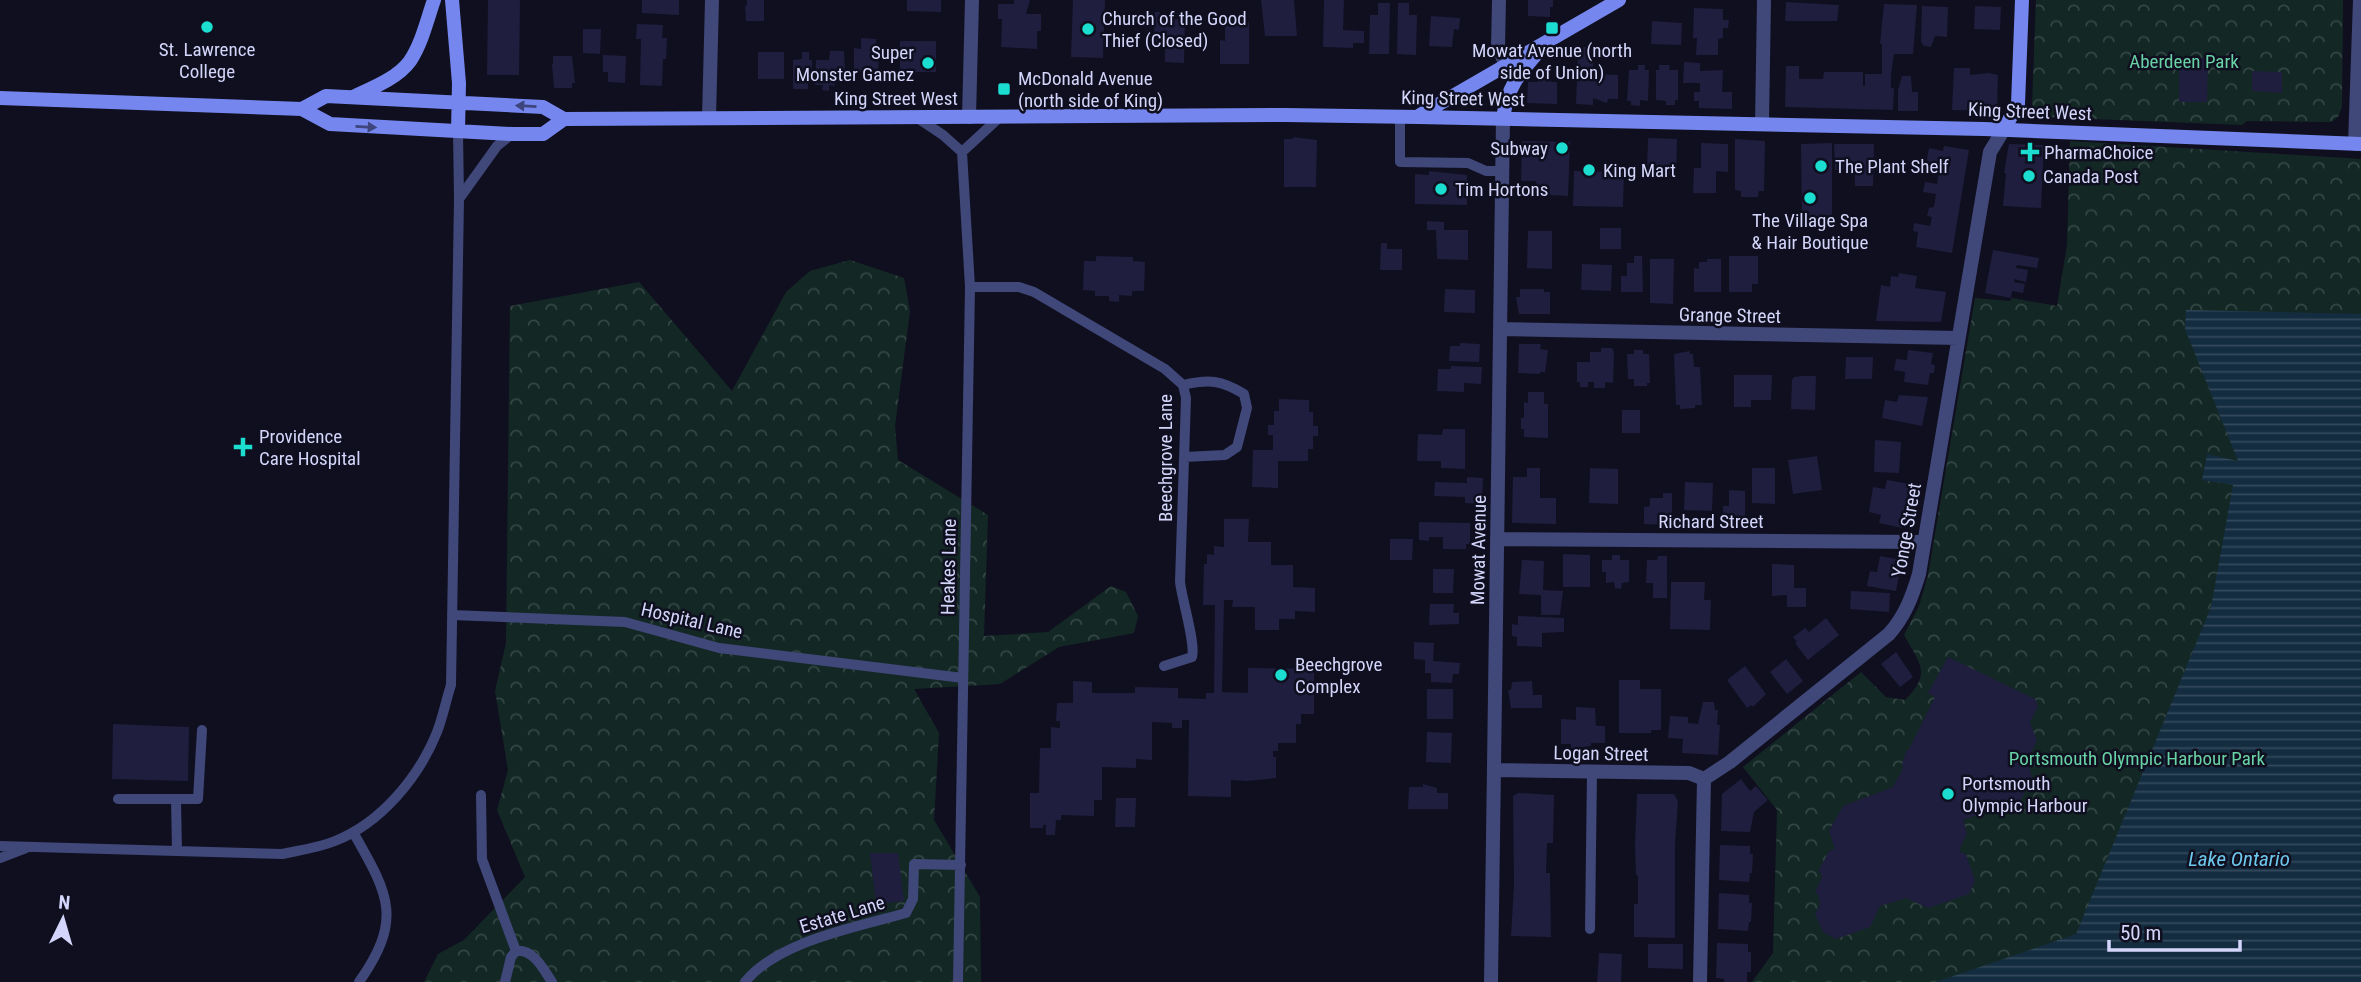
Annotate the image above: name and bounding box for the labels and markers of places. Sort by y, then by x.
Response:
place label: Church of the Good Thief (Closed) [1102,7,1247,52]
marker: St. Lawrence College [199,19,215,35]
marker: Mowat Avenue (north side of Union) [1544,20,1560,36]
marker: Church of the Good Thief (Closed) [1080,21,1096,37]
place label: St. Lawrence College [159,38,255,83]
place label: Mowat Avenue (north side of Union) [1472,39,1632,84]
place label: Super Monster Gamez [796,41,914,86]
marker: Super Monster Gamez [920,55,936,71]
place label: McDonald Avenue (north side of King) [1018,67,1163,112]
marker: McDonald Avenue (north side of King) [996,81,1012,97]
place label: Subway [1490,137,1548,160]
marker: Subway [1554,140,1570,156]
place label: PharmaChoice [2044,141,2154,164]
marker: PharmaChoice [2022,144,2038,160]
place label: The Plant Shelf [1835,155,1949,178]
marker: The Plant Shelf [1813,158,1829,174]
place label: King Mart [1603,159,1676,182]
marker: King Mart [1581,162,1597,178]
place label: Canada Post [2043,165,2138,188]
marker: Canada Post [2021,168,2037,184]
place label: Tim Hortons [1455,178,1548,201]
marker: Tim Hortons [1433,181,1449,197]
marker: The Village Spa & Hair Boutique [1802,190,1818,206]
place label: The Village Spa & Hair Boutique [1752,209,1868,254]
place label: Providence Care Hospital [259,425,361,470]
marker: Providence Care Hospital [233,437,253,457]
place label: Beechgrove Complex [1295,653,1383,698]
marker: Beechgrove Complex [1273,667,1289,683]
place label: Portsmouth Olympic Harbour [1962,772,2088,817]
marker: Portsmouth Olympic Harbour [1940,786,1956,802]

